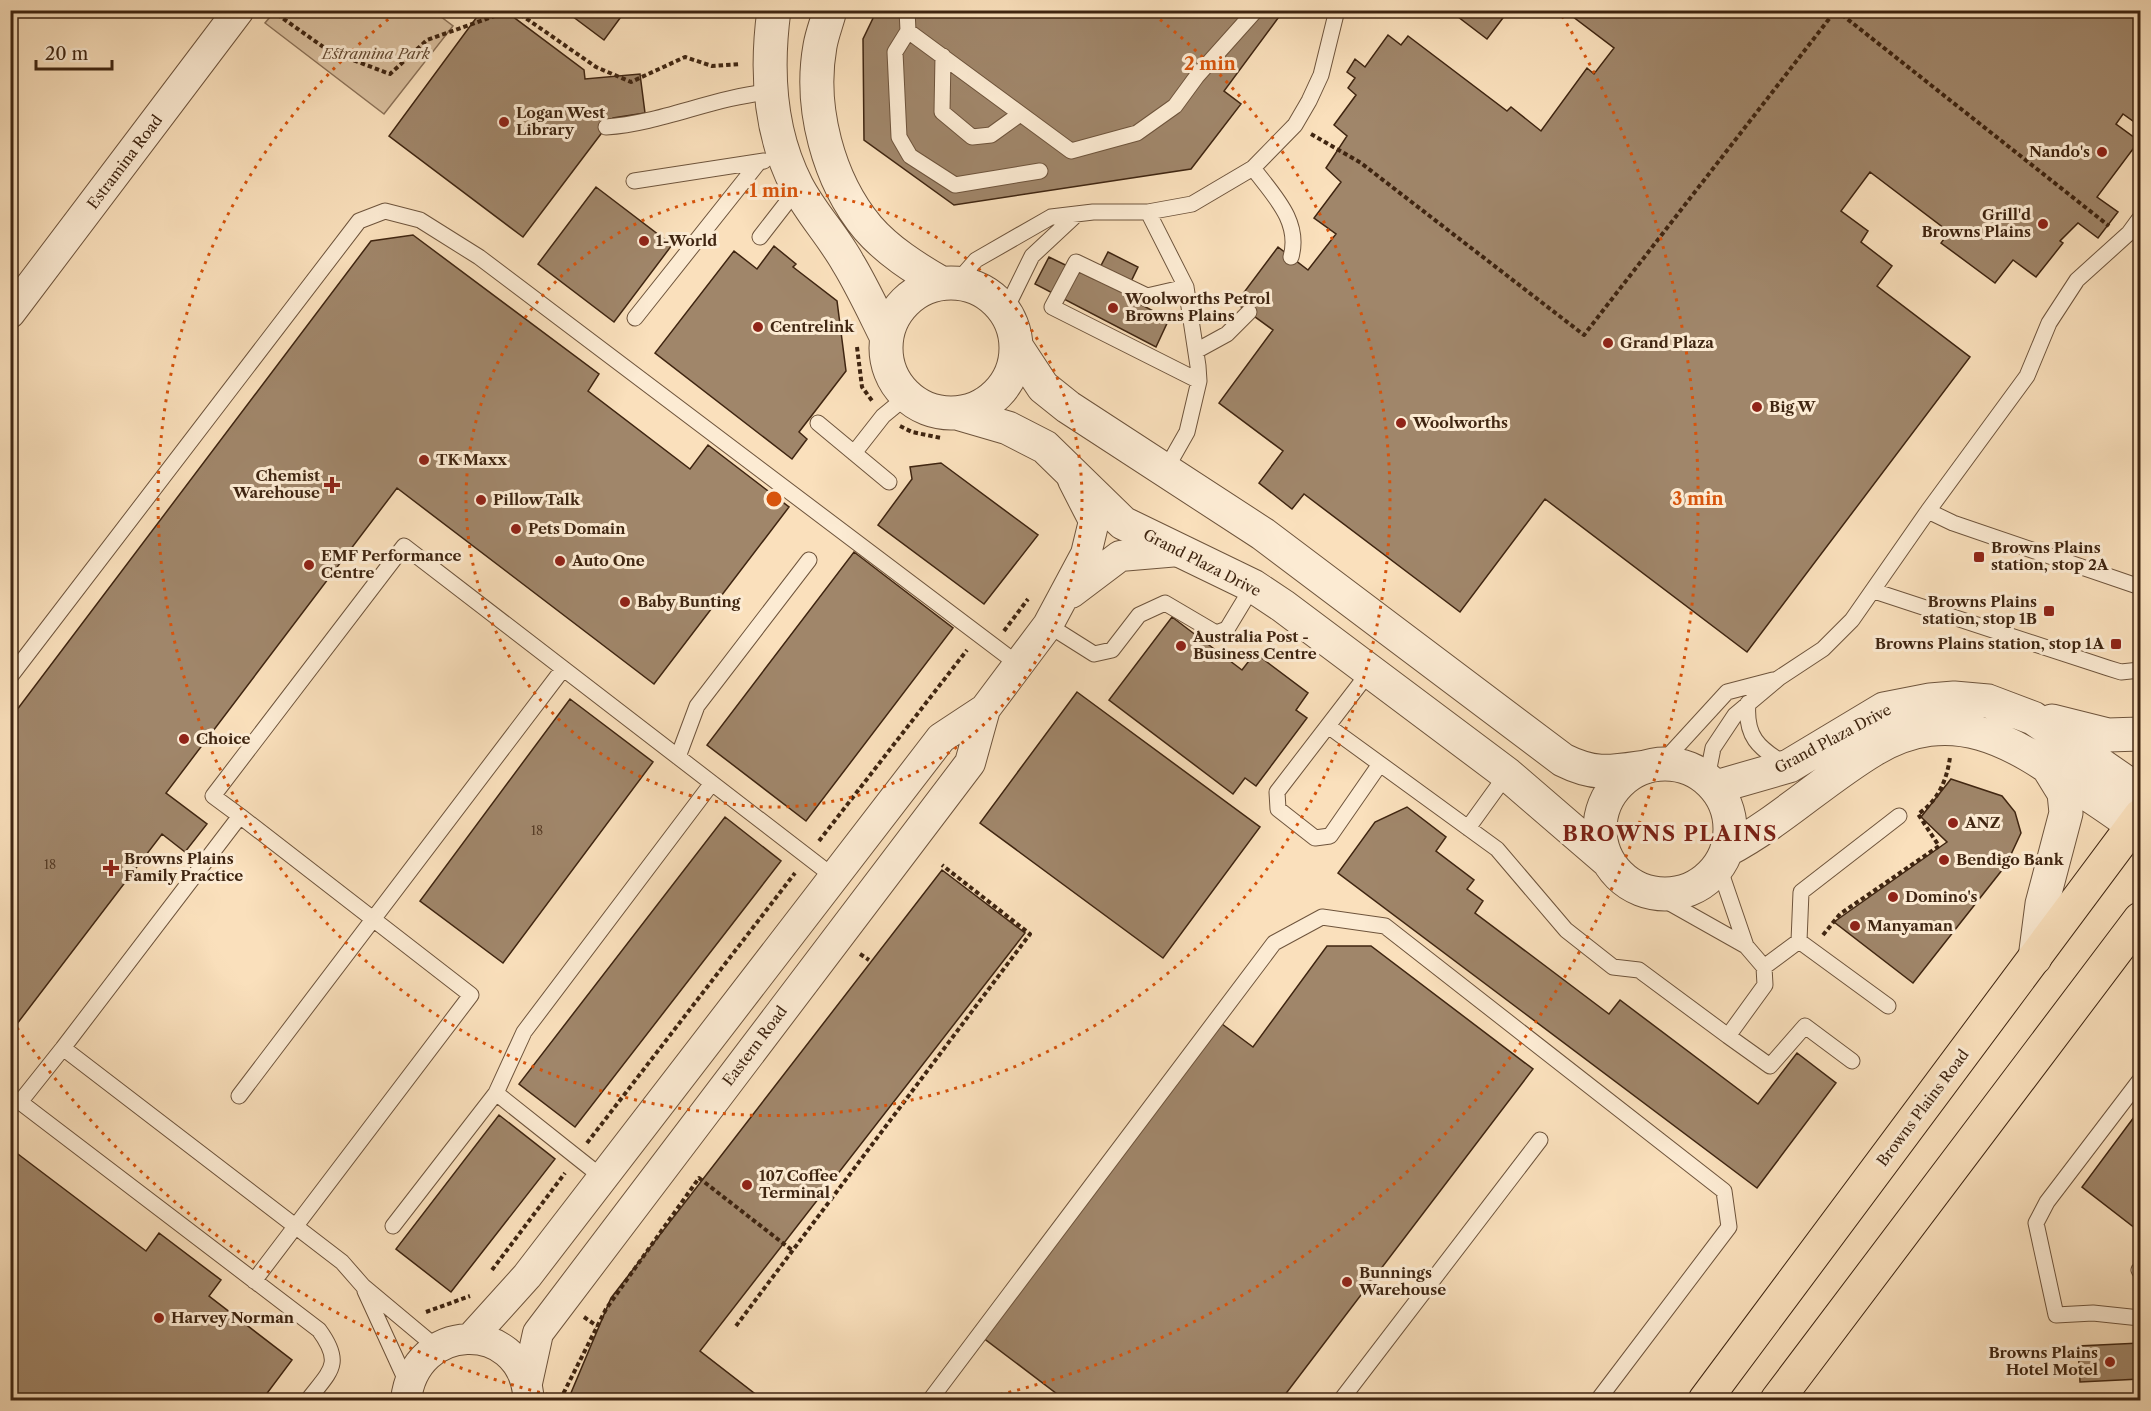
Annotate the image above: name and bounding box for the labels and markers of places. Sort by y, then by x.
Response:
place label: Logan West Library [516,103,605,139]
marker: Logan West Library [497,115,511,129]
place label: Nando's [2029,142,2090,161]
marker: Nando's [2095,145,2109,159]
place label: Grill'd Browns Plains [1921,205,2031,241]
marker: Grill'd Browns Plains [2036,217,2050,231]
place label: 1-World [656,231,717,250]
marker: 1-World [637,234,651,248]
place label: Woolworths Petrol Browns Plains [1124,289,1271,325]
marker: Woolworths Petrol Browns Plains [1106,301,1120,315]
place label: Centrelink [770,317,855,336]
marker: Centrelink [751,320,765,334]
place label: Grand Plaza [1620,333,1714,352]
marker: Grand Plaza [1601,336,1615,350]
place label: Big W [1769,397,1816,416]
marker: Big W [1750,400,1764,414]
place label: Woolworths [1412,413,1508,432]
marker: Woolworths [1394,416,1408,430]
place label: TK Maxx [436,450,507,469]
marker: TK Maxx [417,453,431,467]
place label: Chemist Warehouse [232,466,320,502]
marker: Chemist Warehouse [325,478,339,492]
centre of rings [764,489,784,509]
place label: Pillow Talk [493,490,581,509]
marker: Pillow Talk [474,493,488,507]
place label: Pets Domain [528,519,626,538]
marker: Pets Domain [509,522,523,536]
place label: Browns Plains station, stop 2A [1991,538,2109,574]
place label: EMF Performance Centre [321,546,462,582]
marker: Browns Plains station, stop 2A [1972,550,1986,564]
place label: Auto One [571,551,645,570]
marker: Auto One [553,554,567,568]
marker: EMF Performance Centre [302,558,316,572]
place label: Baby Bunting [637,592,741,611]
place label: Browns Plains station, stop 1B [1922,592,2037,628]
marker: Baby Bunting [618,595,632,609]
marker: Browns Plains station, stop 1B [2042,604,2056,618]
place label: Australia Post - Business Centre [1192,627,1317,663]
place label: Browns Plains station, stop 1A [1875,634,2104,653]
marker: Browns Plains station, stop 1A [2109,637,2123,651]
marker: Australia Post - Business Centre [1174,639,1188,653]
place label: Choice [196,729,250,748]
marker: Choice [177,732,191,746]
place label: ANZ [1964,813,2001,832]
marker: ANZ [1946,816,1960,830]
place label: Browns Plains Family Practice [124,849,243,885]
place label: Bendigo Bank [1956,850,2065,869]
marker: Bendigo Bank [1937,853,1951,867]
marker: Browns Plains Family Practice [102,859,120,877]
place label: Domino's [1905,887,1978,906]
marker: Domino's [1886,890,1900,904]
place label: Manyaman [1867,916,1954,935]
marker: Manyaman [1848,919,1862,933]
place label: 107 Coffee Terminal [759,1166,838,1202]
marker: 107 Coffee Terminal [740,1178,754,1192]
place label: Bunnings Warehouse [1358,1263,1446,1299]
marker: Bunnings Warehouse [1340,1275,1354,1289]
place label: Harvey Norman [171,1308,295,1327]
marker: Harvey Norman [152,1311,166,1325]
place label: Browns Plains Hotel Motel [1988,1343,2098,1379]
marker: Browns Plains Hotel Motel [2103,1355,2117,1369]

